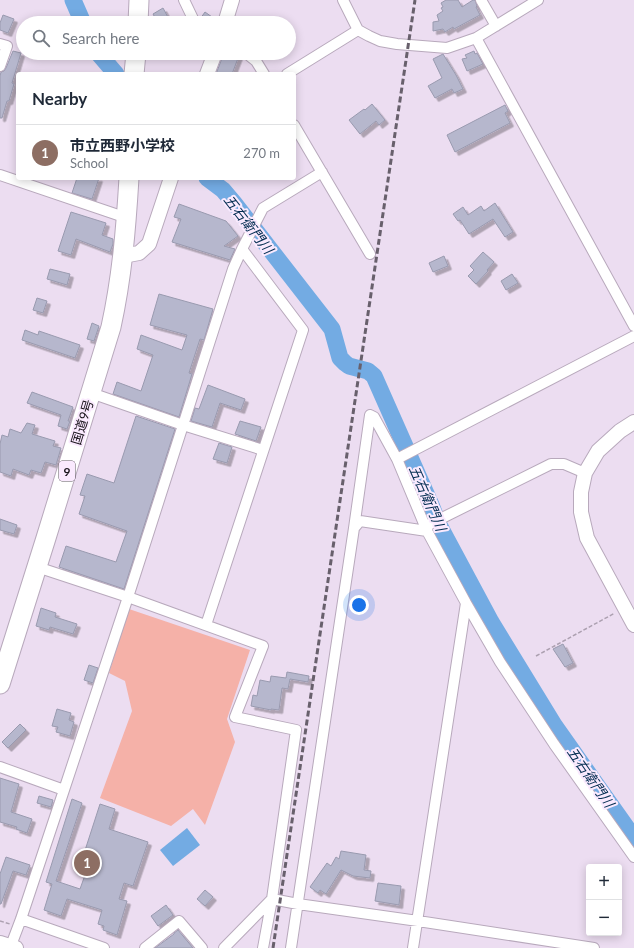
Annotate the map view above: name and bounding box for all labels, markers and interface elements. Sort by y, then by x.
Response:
search box [16,16,296,60]
icon: search [30,27,52,49]
text: Search here [62,29,139,47]
text: Nearby [32,88,87,109]
text: 市立西野小学校 [70,136,175,154]
text: 1 [41,145,49,161]
text: 270 m [243,145,280,161]
text: School [70,155,108,171]
water label: 五右衛門川 [221,191,278,258]
street label: 国道9号 [68,397,96,447]
road number: 9 [59,461,75,481]
water label: 五右衛門川 [406,463,451,535]
your location [349,595,369,615]
water label: 五右衛門川 [564,743,619,812]
pin: 1 [74,848,100,878]
map controls [586,864,622,936]
button: + [586,864,622,900]
button: − [586,900,622,936]

